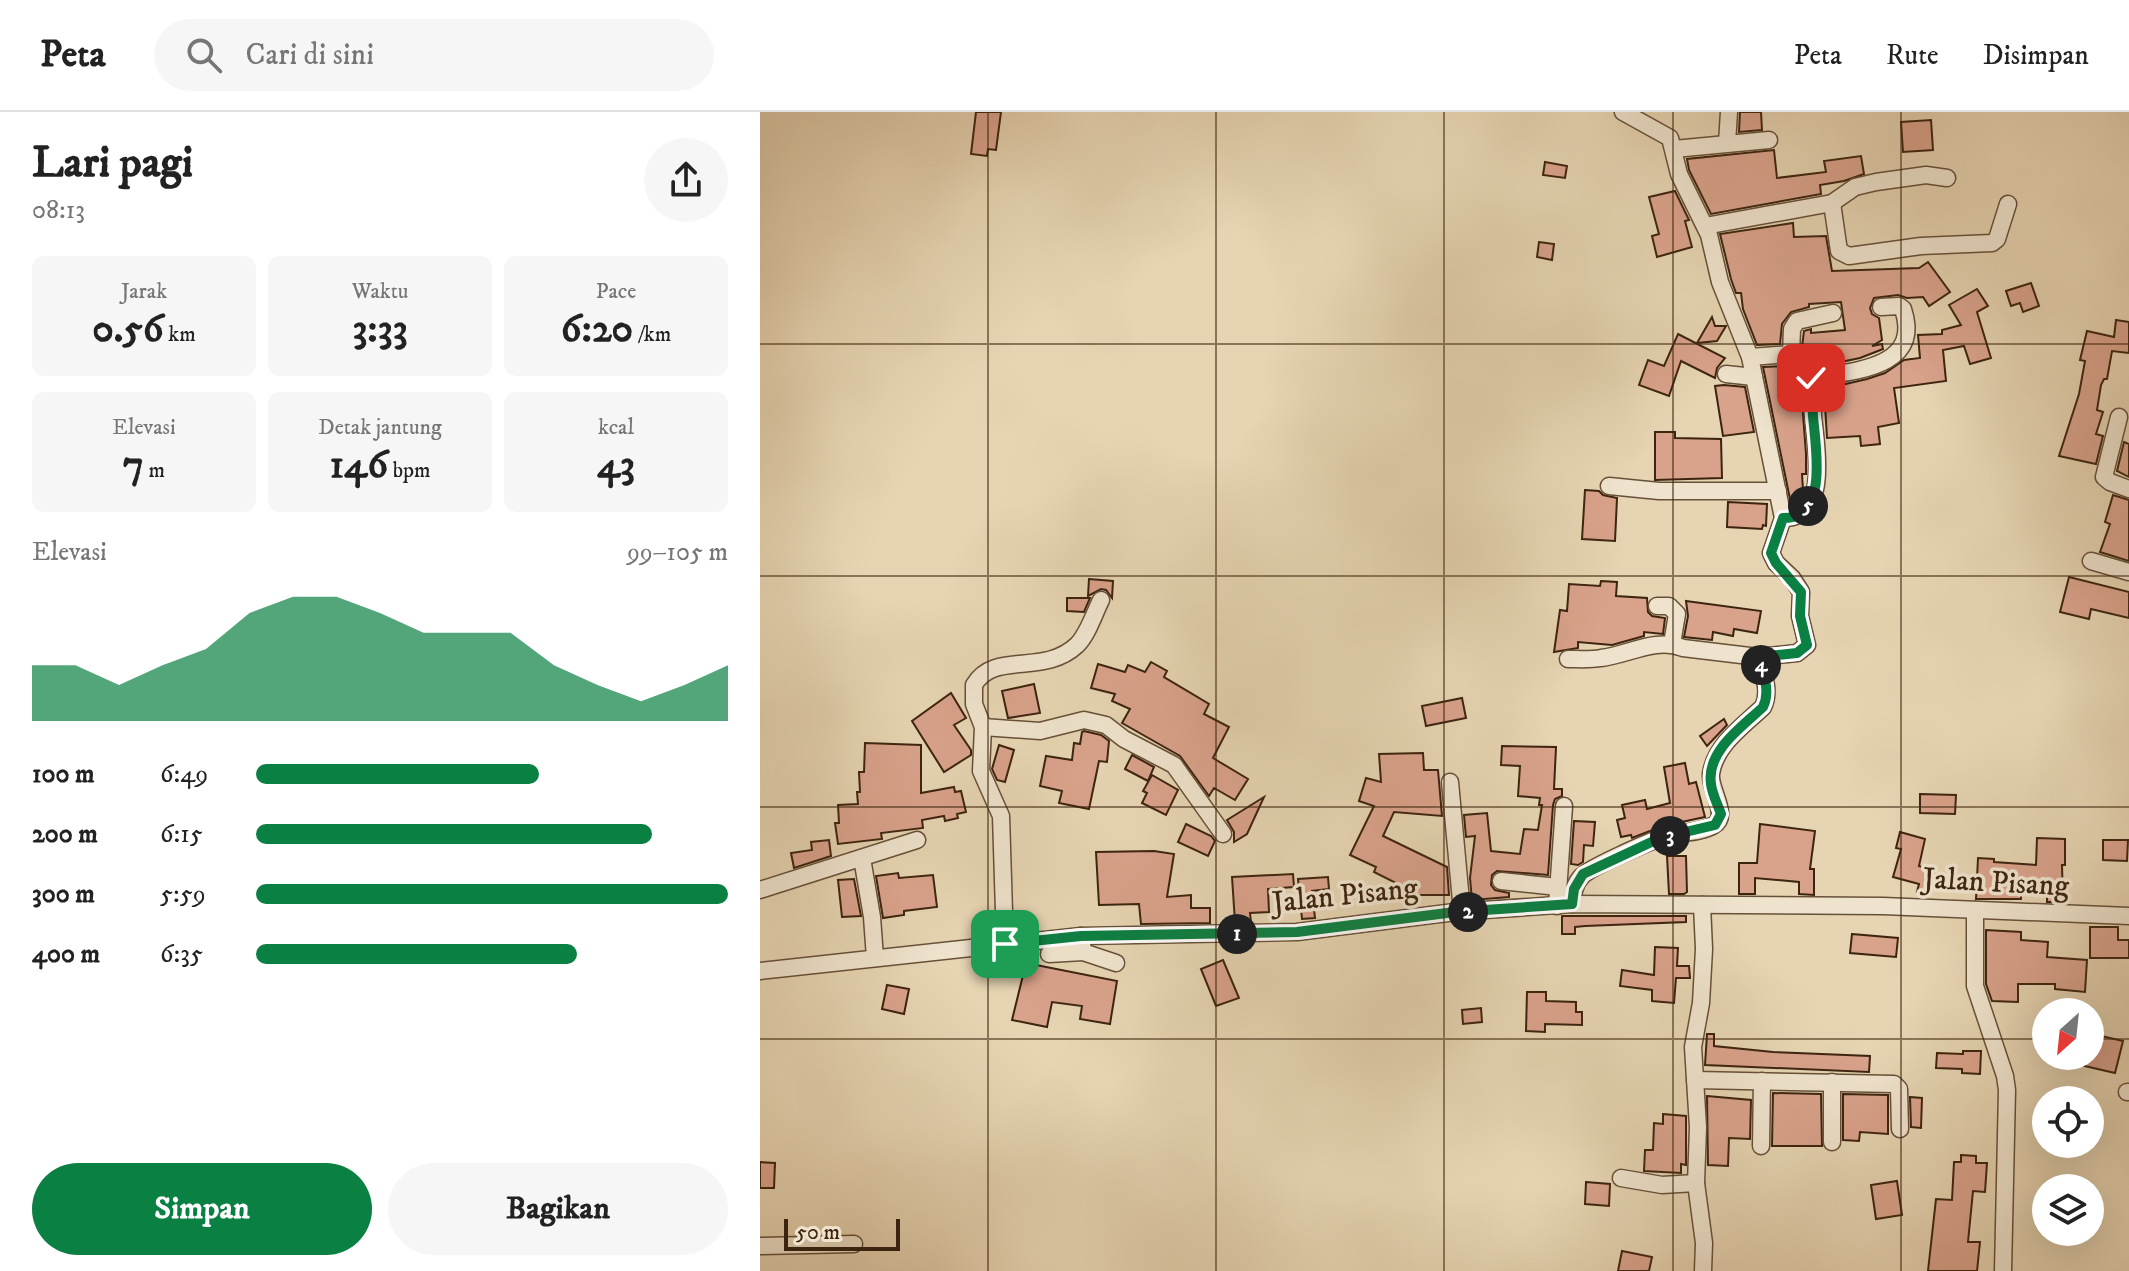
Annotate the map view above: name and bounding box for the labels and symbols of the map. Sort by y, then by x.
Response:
pin [1777,344,1845,412]
pin: 5 [1788,486,1828,526]
pin: 4 [1741,645,1781,685]
pin: 3 [1650,816,1690,856]
street label: Jalan Pisang [1919,861,2070,905]
street label: Jalan Pisang [1267,870,1420,922]
pin: 2 [1448,892,1488,932]
pin [971,910,1039,978]
pin: 1 [1217,914,1257,954]
north arrow [2032,998,2104,1070]
scale bar [784,1215,900,1251]

